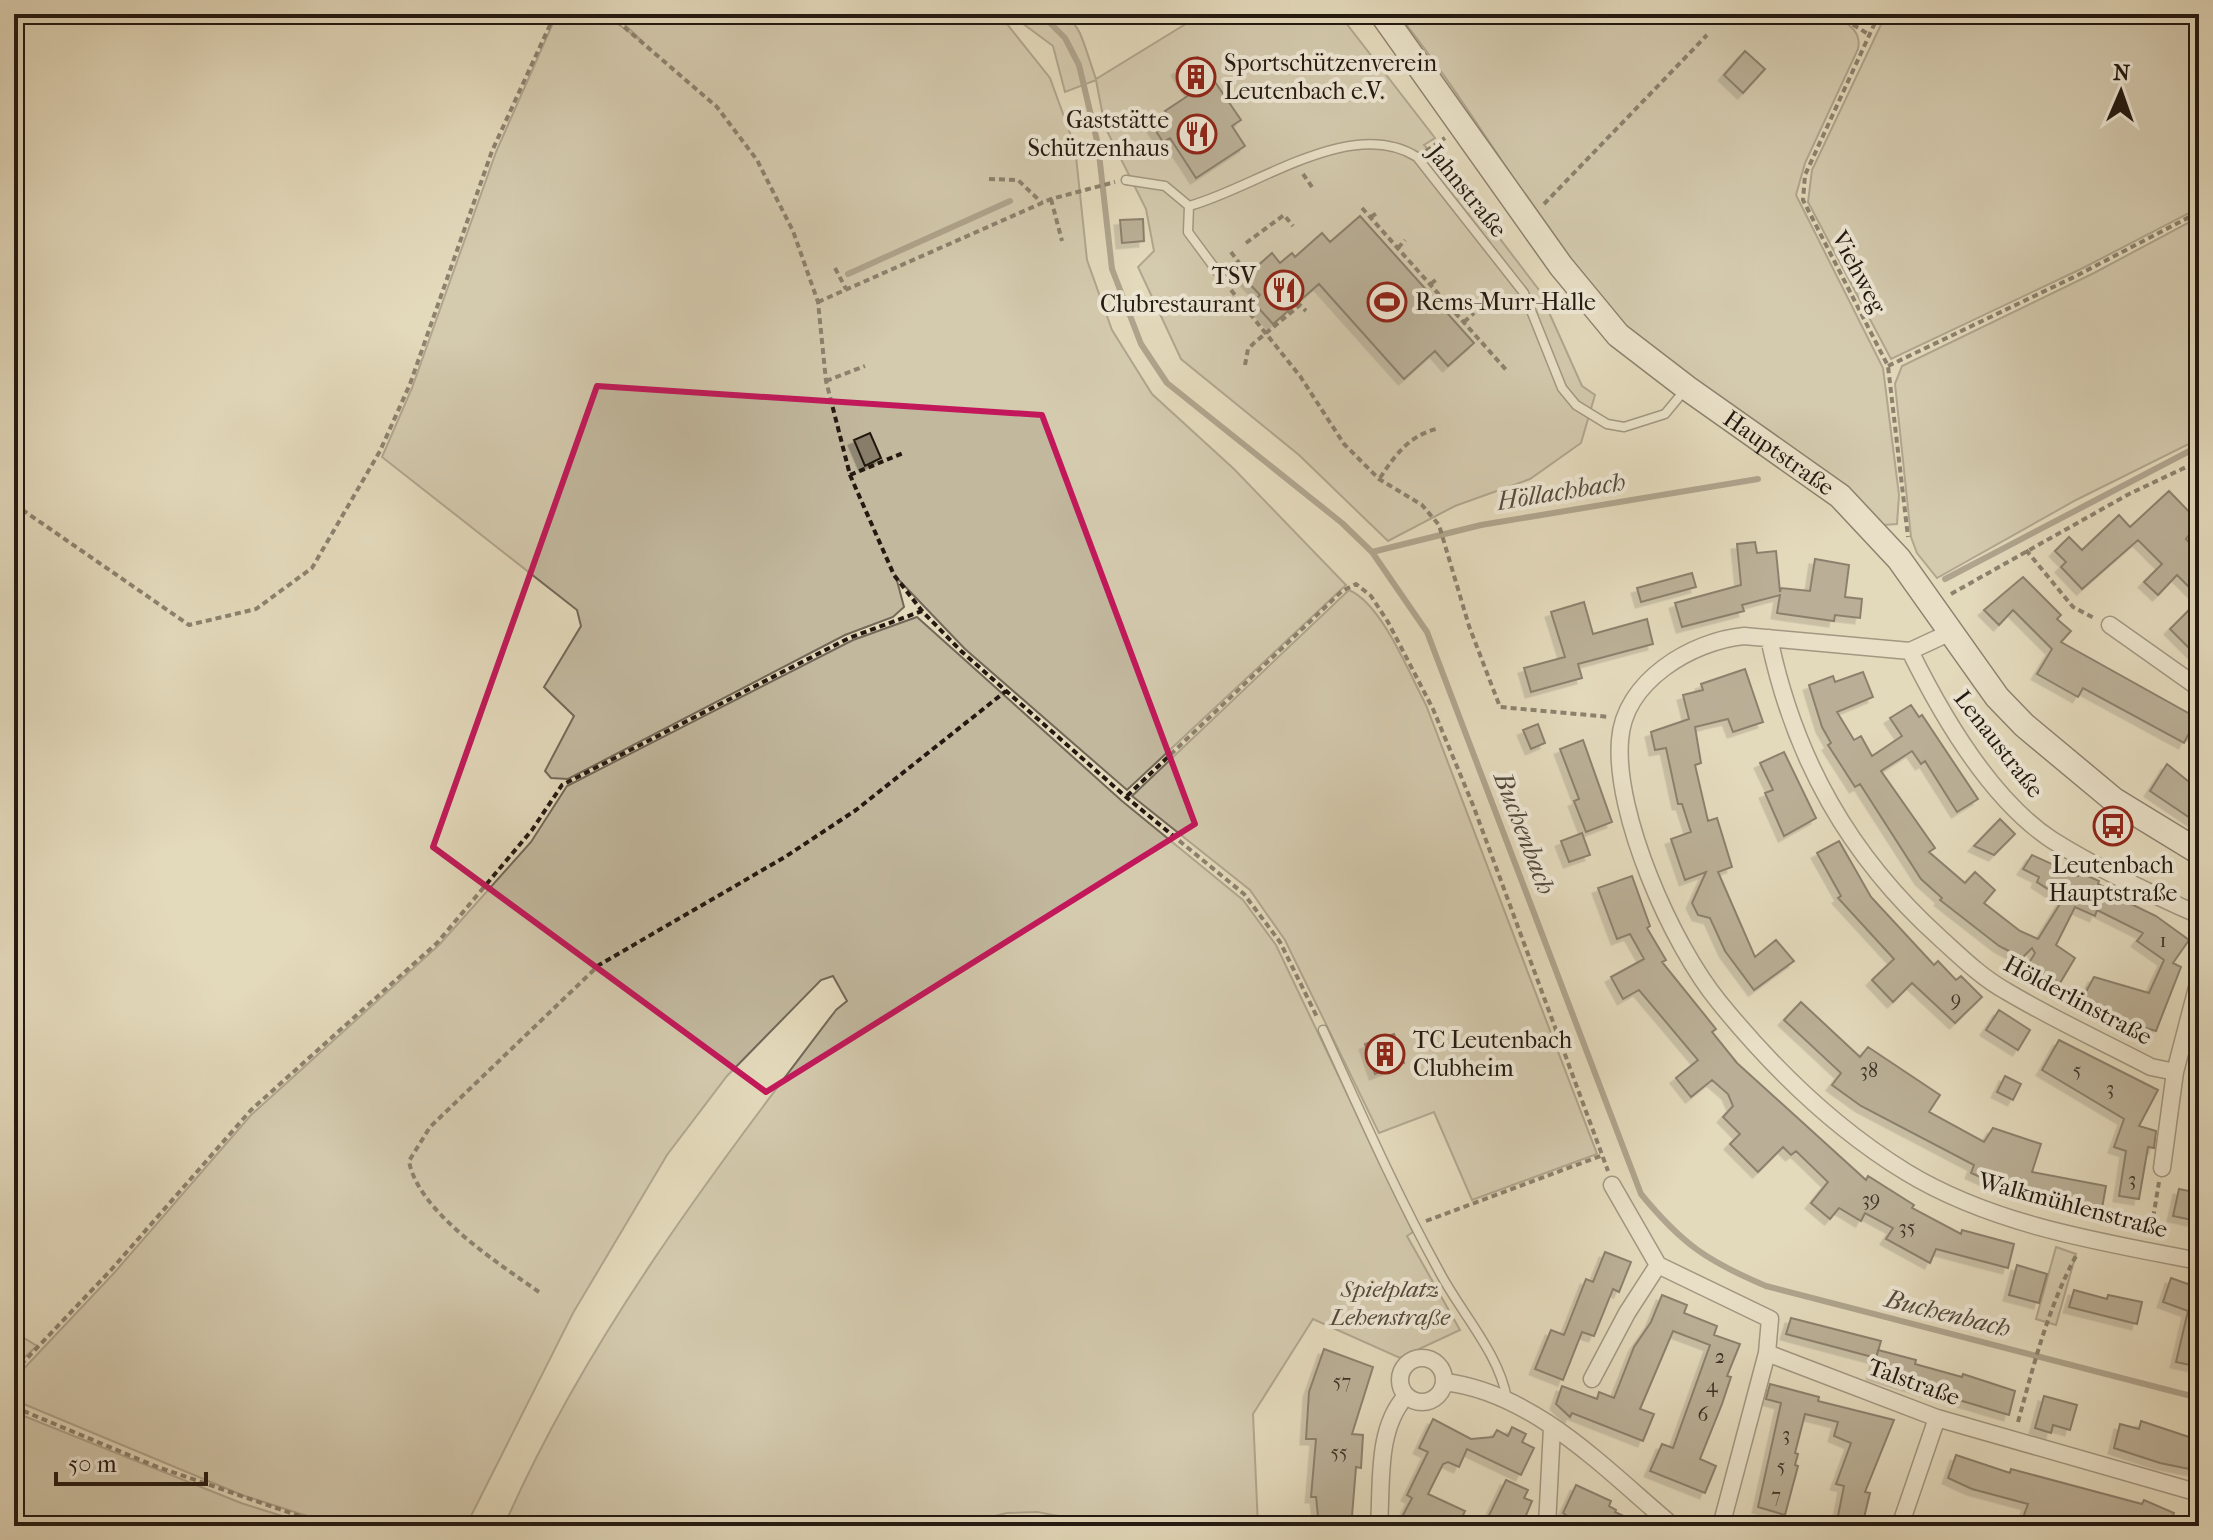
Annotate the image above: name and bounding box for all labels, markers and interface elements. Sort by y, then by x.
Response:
place label: Sportschützenverein Leutenbach e.V. [1224,49,1437,105]
north arrow [2081,52,2161,132]
building icon: Sportschützenverein Leutenbach e.V. [1175,56,1217,98]
text: N [2113,60,2131,86]
place label: Gaststätte Schützenhaus [1028,106,1169,162]
restaurant icon: Gaststätte Schützenhaus [1176,113,1218,155]
street label: Jahnstraße [1420,138,1513,243]
street label: Viehweg [1825,225,1893,319]
place label: TSV Clubrestaurant [1100,262,1257,318]
restaurant icon: TSV Clubrestaurant [1263,269,1305,311]
sports icon: Rems-Murr-Halle [1366,281,1408,323]
place label: Rems-Murr-Halle [1415,288,1596,316]
street label: Hauptstraße [1718,404,1840,502]
water label: Höllachbach [1494,466,1628,517]
street label: Lenaustraße [1948,685,2050,803]
water label: Buchenbach [1486,766,1562,899]
bus stop icon: Leutenbach Hauptstraße [2092,805,2134,847]
place label: Leutenbach Hauptstraße [2049,851,2178,907]
house number: 1 [2159,929,2167,952]
street label: Hölderlinstraße [1999,949,2157,1051]
house number: 9 [1951,988,1961,1011]
place label: TC Leutenbach Clubheim [1413,1026,1573,1082]
building icon: TC Leutenbach Clubheim [1364,1033,1406,1075]
house number: 38 [1860,1059,1878,1082]
house number: 5 [2073,1059,2081,1082]
house number: 3 [2106,1077,2114,1100]
street label: Walkmühlenstraße [1974,1166,2171,1244]
house number: 3 [2128,1168,2136,1191]
house number: 39 [1862,1188,1880,1211]
house number: 35 [1899,1216,1915,1239]
park label: Spielplatz Lehenstraße [1328,1275,1451,1331]
water label: Buchenbach [1880,1282,2014,1344]
house number: 2 [1715,1345,1725,1368]
street label: Talstraße [1864,1352,1964,1412]
house number: 57 [1333,1370,1351,1393]
house number: 4 [1706,1374,1719,1397]
house number: 6 [1698,1403,1709,1426]
house number: 3 [1782,1423,1790,1446]
scale bar [56,1436,206,1486]
house number: 55 [1330,1441,1348,1464]
text: 50 m [68,1450,117,1478]
house number: 5 [1777,1455,1785,1478]
house number: 7 [1771,1484,1781,1507]

